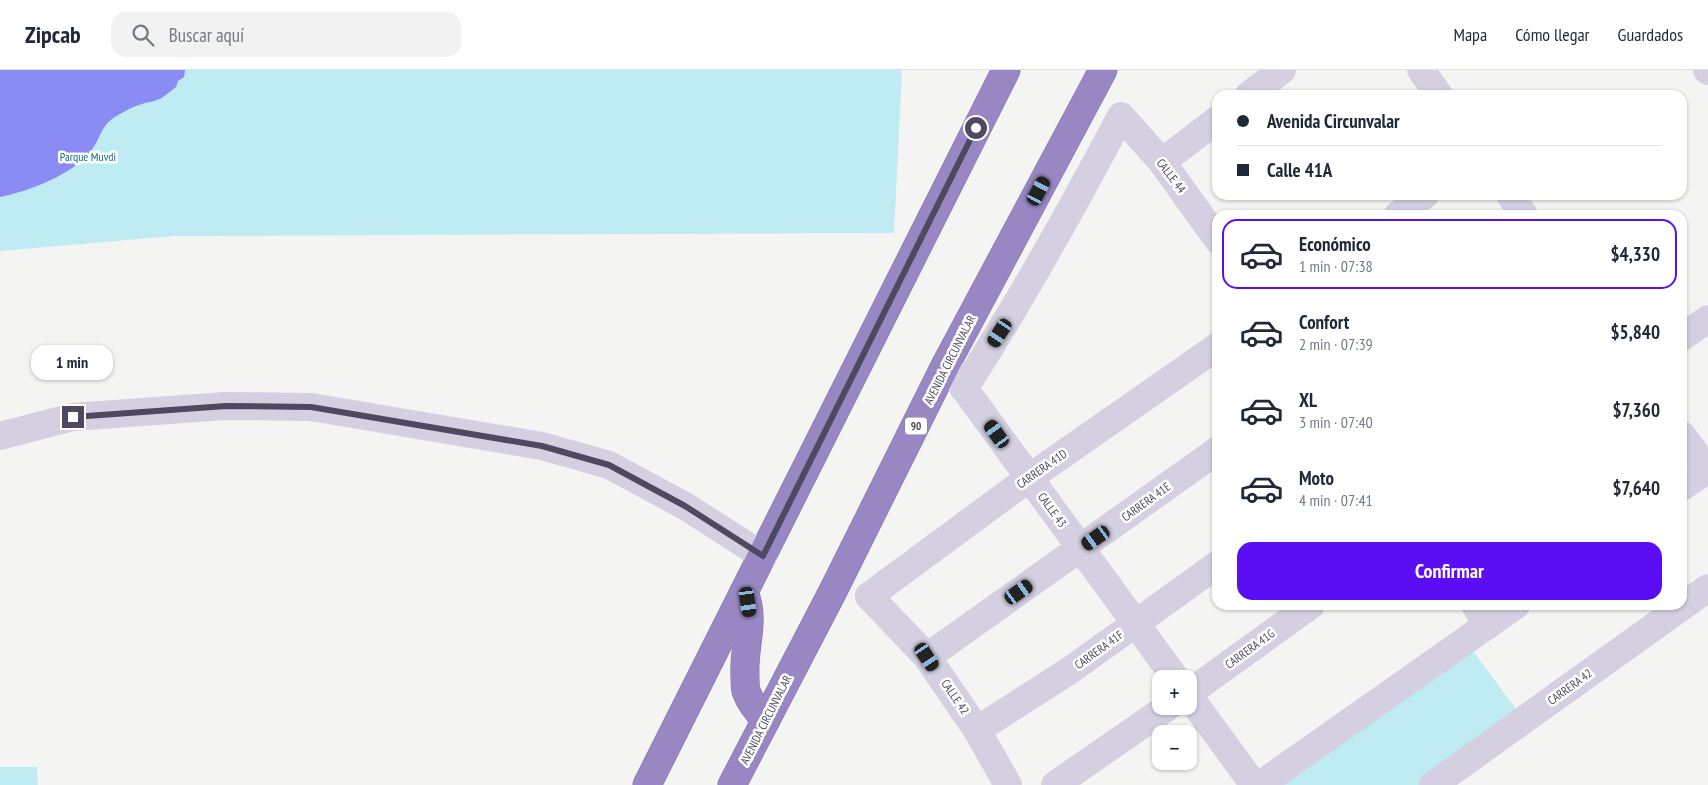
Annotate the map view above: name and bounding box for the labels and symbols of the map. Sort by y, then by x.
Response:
route start [965,117,987,139]
park label: Parque Muvdi [60,149,116,164]
street label: CALLE 44 [1154,155,1190,196]
car [1025,174,1052,208]
street label: AVENIDA CIRCUNVALAR [921,312,979,407]
car [985,316,1014,350]
callout: 1 min [32,344,114,380]
route end [62,406,84,428]
car [982,417,1011,451]
road number: 90 [905,418,927,434]
street label: CARRERA 41D [1014,446,1070,491]
street label: CARRERA 41E [1118,479,1173,524]
street label: CALLE 43 [1035,489,1070,530]
car [1079,523,1112,553]
car [1002,577,1035,607]
car [738,586,757,618]
street label: CARRERA 41G [1222,626,1277,672]
street label: CARRERA 41F [1071,627,1126,672]
car [912,640,941,674]
street label: CARRERA 42 [1544,665,1595,708]
street label: AVENIDA CIRCUNVALAR [737,672,795,767]
street label: CALLE 42 [938,676,973,717]

